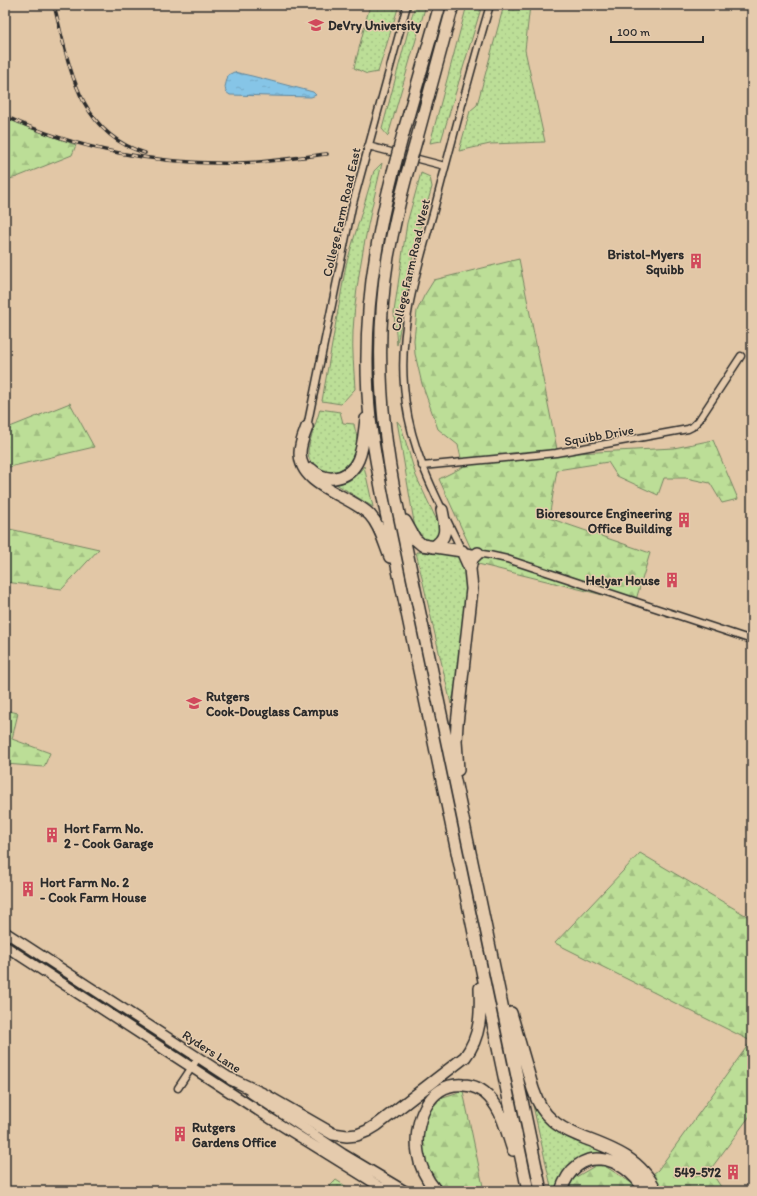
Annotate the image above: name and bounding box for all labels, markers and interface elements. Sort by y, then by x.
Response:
school or university icon: DeVry University [307,16,325,34]
place label: DeVry University [328,18,422,34]
scale bar [611,18,703,44]
text: 100 m [617,25,650,39]
street label: College Farm Road East [319,146,364,278]
street label: College Farm Road West [388,197,433,333]
place label: Bristol-Myers Squibb [607,247,684,278]
building icon: Bristol-Myers Squibb [687,252,705,270]
street label: Squibb Drive [563,422,635,449]
place label: Bioresource Engineering Office Building [536,506,672,537]
building icon: Bioresource Engineering Office Building [675,511,693,529]
building icon: Helyar House [663,571,681,589]
place label: Helyar House [586,573,660,589]
place label: Rutgers Cook-Douglass Campus [206,689,339,720]
school or university icon: Rutgers Cook-Douglass Campus [185,694,203,712]
place label: Hort Farm No. 2 - Cook Garage [64,821,153,852]
building icon: Hort Farm No. 2 - Cook Garage [43,826,61,844]
place label: Hort Farm No. 2 - Cook Farm House [40,875,146,905]
building icon: Hort Farm No. 2 - Cook Farm House [19,880,37,898]
street label: Ryders Lane [180,1027,244,1076]
place label: Rutgers Gardens Office [192,1120,276,1150]
building icon: Rutgers Gardens Office [171,1125,189,1143]
building icon: 549-572 [724,1163,742,1181]
place label: 549-572 [674,1165,721,1180]

